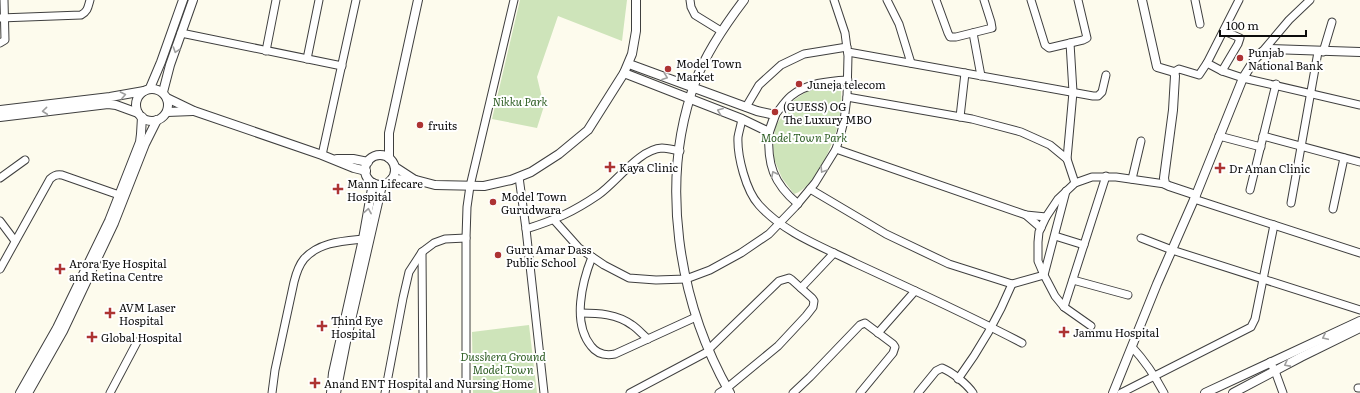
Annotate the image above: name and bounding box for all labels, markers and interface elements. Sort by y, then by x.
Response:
scale bar [1220,12,1306,38]
text: 100 m [1226,16,1259,34]
place label: Punjab National Bank [1248,44,1323,73]
one-way arrow [172,46,180,53]
marker: Punjab National Bank [1235,53,1245,63]
place label: Model Town Market [676,55,742,84]
marker: Model Town Market [663,64,673,74]
one-way arrow [662,73,669,81]
place label: Juneja telecom [807,76,886,92]
marker: Juneja telecom [794,79,804,89]
one-way arrow [120,91,126,100]
park label: Nikku Park [492,93,548,109]
place label: (GUESS) OG The Luxury MBO [783,98,872,127]
one-way arrow [42,106,48,115]
one-way arrow [716,107,723,115]
marker: (GUESS) OG The Luxury MBO [770,107,780,117]
place label: fruits [428,117,457,133]
marker: fruits [415,120,425,130]
park label: Model Town Park [761,129,847,145]
place label: Kaya Clinic [619,159,679,175]
place label: Dr Aman Clinic [1229,160,1311,176]
marker: Kaya Clinic [604,161,616,173]
marker: Dr Aman Clinic [1214,162,1226,174]
one-way arrow [821,166,828,173]
one-way arrow [771,171,779,178]
place label: Mann Lifecare Hospital [347,175,423,204]
marker: Mann Lifecare Hospital [332,183,344,195]
place label: Model Town Gurudwara [501,188,567,217]
marker: Model Town Gurudwara [488,197,498,207]
one-way arrow [363,208,372,214]
place label: Guru Amar Dass Public School [506,241,592,270]
marker: Guru Amar Dass Public School [493,250,503,260]
place label: Arora Eye Hospital and Retina Centre [69,255,167,284]
marker: Arora Eye Hospital and Retina Centre [54,263,66,275]
place label: AVM Laser Hospital [119,299,176,328]
marker: AVM Laser Hospital [104,307,116,319]
place label: Thind Eye Hospital [331,312,383,341]
marker: Thind Eye Hospital [316,320,328,332]
place label: Jammu Hospital [1073,324,1159,340]
marker: Jammu Hospital [1058,326,1070,338]
place label: Global Hospital [101,329,182,345]
marker: Global Hospital [86,331,98,343]
one-way arrow [1321,332,1329,340]
park label: Dusshera Ground Model Town [460,348,546,377]
one-way arrow [1284,359,1292,367]
place label: Anand ENT Hospital and Nursing Home [324,375,533,391]
marker: Anand ENT Hospital and Nursing Home [309,377,321,389]

